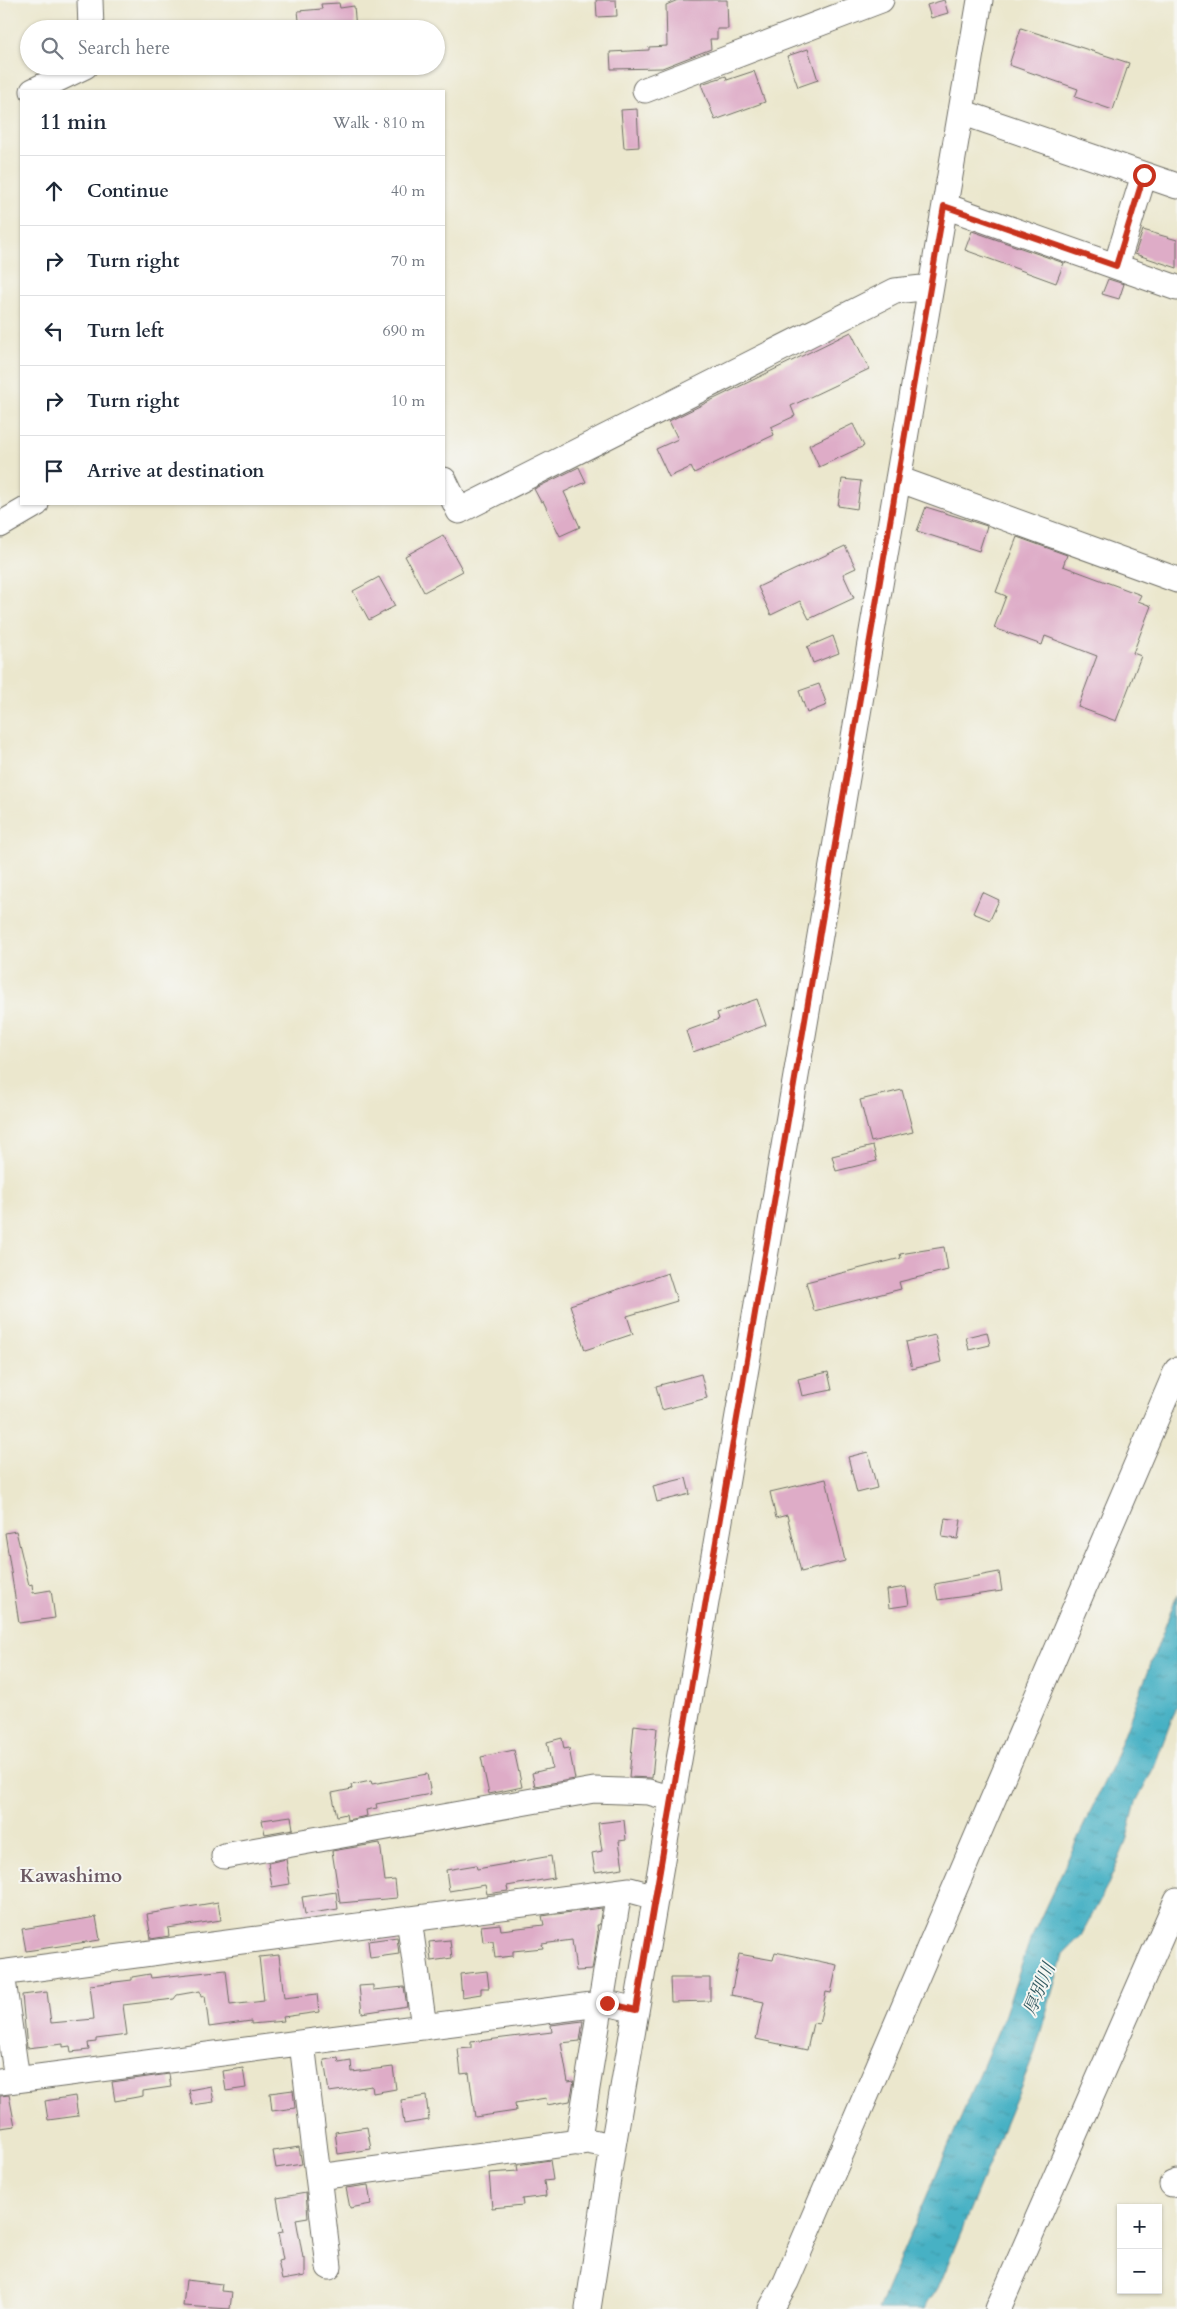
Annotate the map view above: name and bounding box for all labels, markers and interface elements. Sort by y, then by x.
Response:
search box [20,20,445,75]
icon: search [38,34,66,62]
text: Search here [78,35,170,61]
text: 11 min [40,108,107,137]
text: Walk · 810 m [333,112,425,134]
route start [1133,164,1156,187]
icon: ahead [40,177,68,205]
text: Continue [87,178,169,204]
text: 40 m [391,180,425,202]
icon: right [40,247,68,275]
text: Turn right [87,248,179,274]
text: 70 m [391,250,425,272]
icon: left [40,317,68,345]
text: Turn left [87,318,164,344]
text: 690 m [383,320,425,342]
icon: right [40,387,68,415]
text: Turn right [87,388,179,414]
text: 10 m [391,390,425,412]
icon: arrive [40,457,68,485]
text: Arrive at destination [87,458,264,484]
district label: Kawashimo [20,1863,122,1889]
water label: 厚別川 [1017,1958,1062,2019]
route end [596,1992,619,2015]
map controls [1117,2204,1162,2294]
button: + [1117,2204,1162,2249]
button: − [1117,2249,1162,2294]

